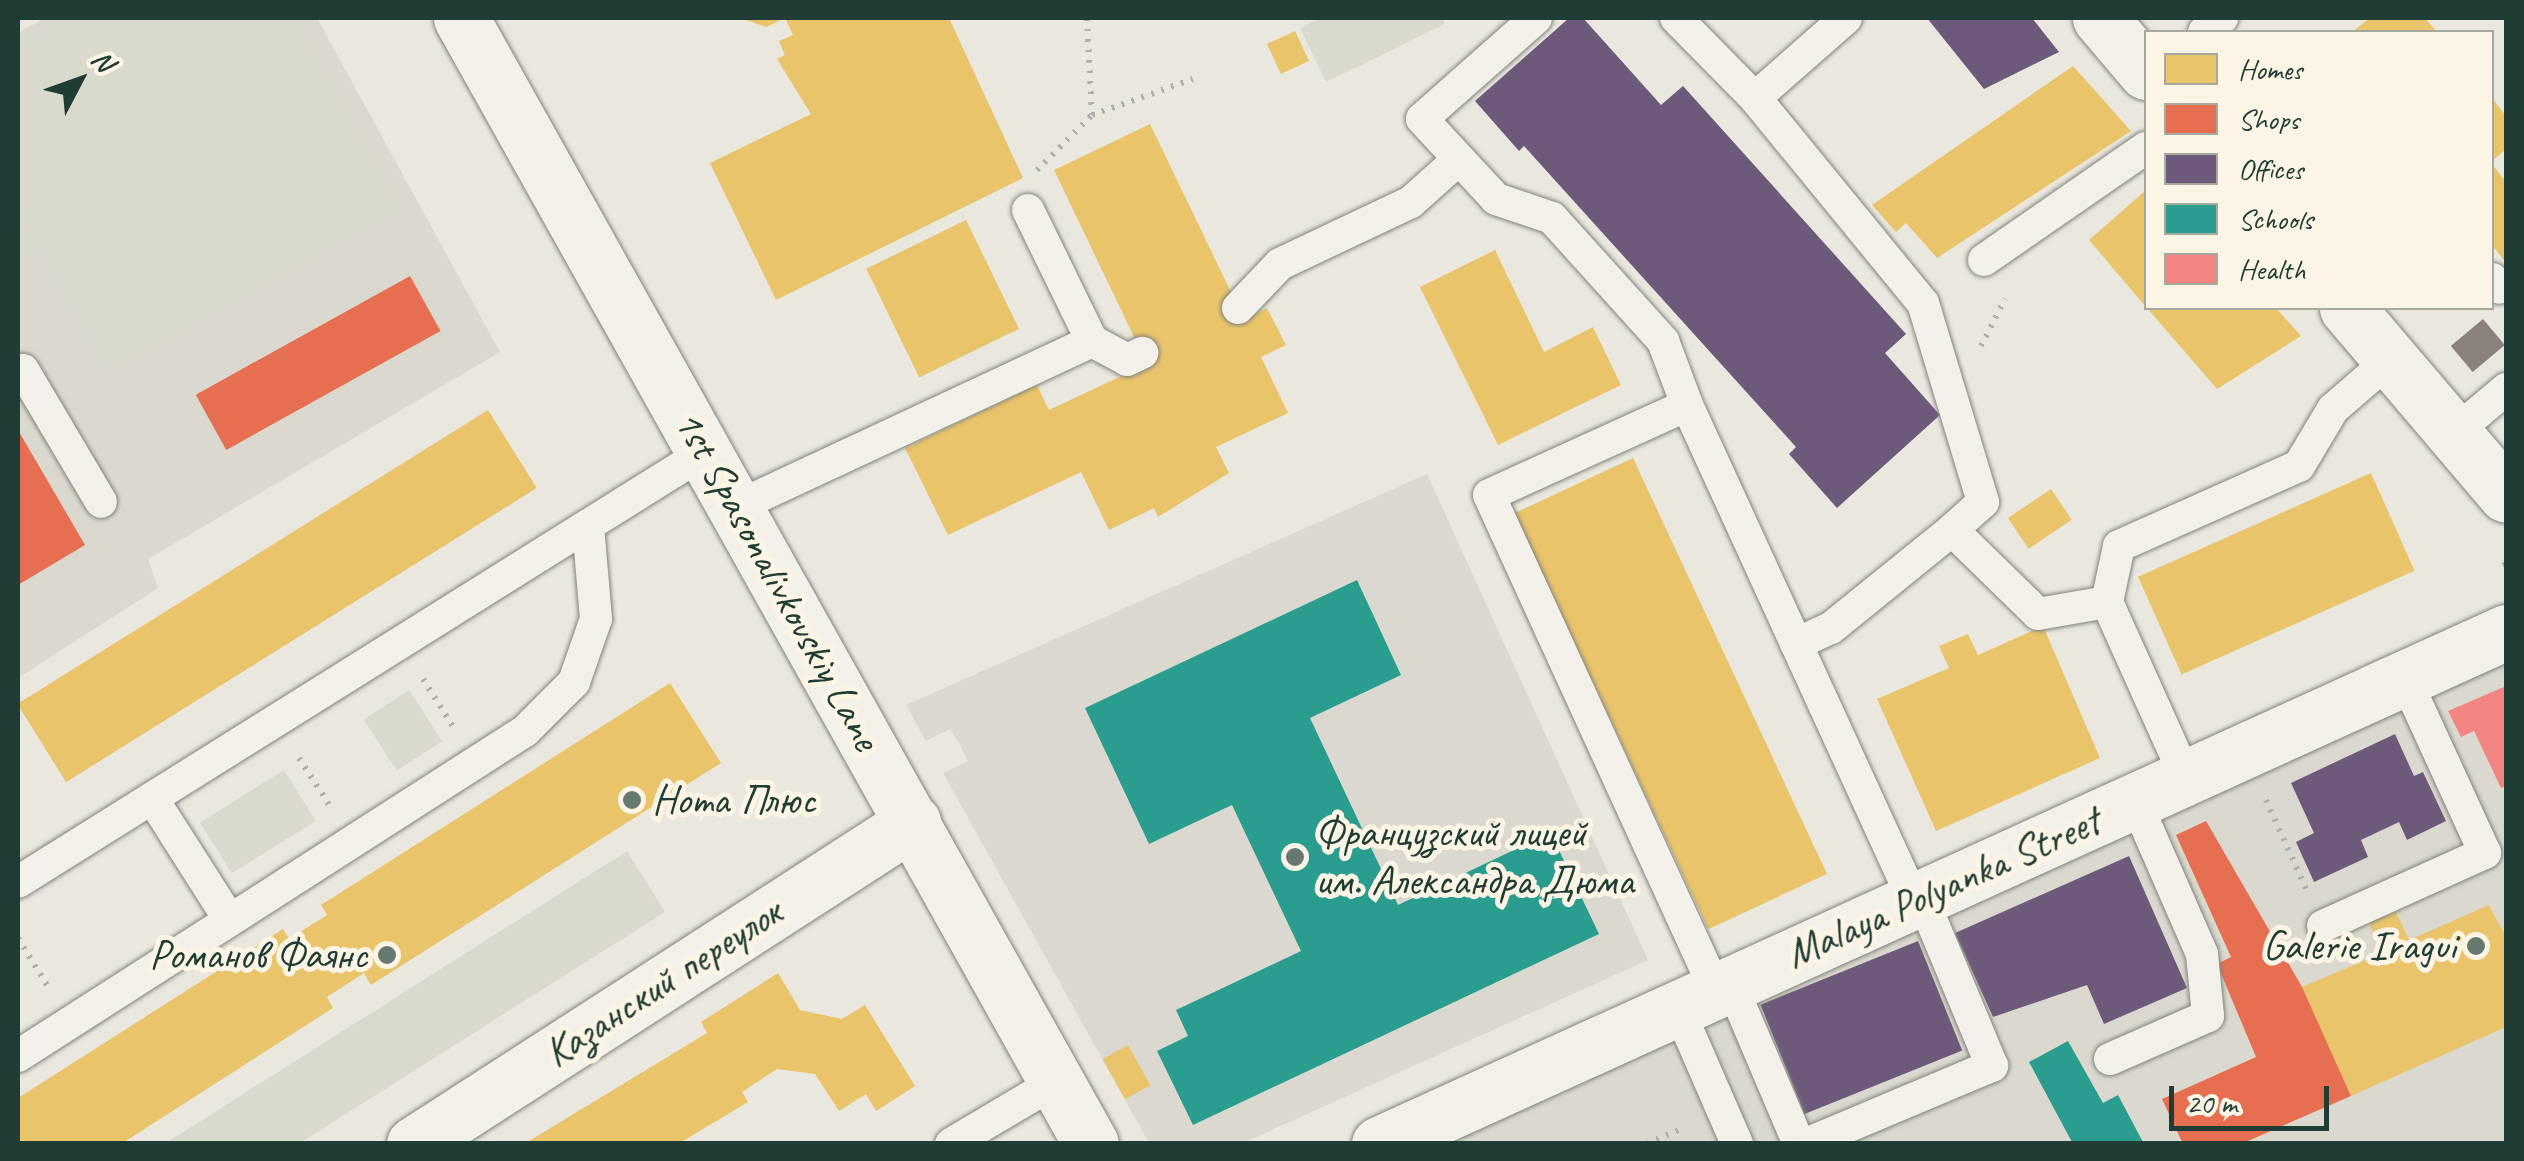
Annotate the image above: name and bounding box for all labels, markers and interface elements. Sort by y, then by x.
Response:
north arrow [30,30,130,130]
legend [2144,30,2494,310]
text: N [84,42,122,78]
text: Homes [2238,50,2302,88]
text: Shops [2238,100,2299,138]
text: Offices [2238,150,2303,188]
text: Schools [2238,200,2313,238]
text: Health [2238,250,2305,288]
street label: 1st Spasonalivkovskiy Lane [663,401,891,759]
place label: Нота Плюс [652,775,816,825]
marker: Нота Плюс [621,789,643,811]
street label: Malaya Polyanka Street [1778,796,2108,980]
place label: Французский лицей им. Александра Дюма [1315,808,1634,906]
marker: Французский лицей им. Александра Дюма [1284,846,1306,868]
street label: Казанский переулок [535,888,791,1078]
place label: Galerie Iragui [2262,921,2456,971]
place label: Романов Фаянс [149,930,367,980]
marker: Galerie Iragui [2465,935,2487,957]
marker: Романов Фаянс [376,944,398,966]
scale bar [2174,1066,2334,1128]
text: 20 m [2186,1084,2237,1122]

